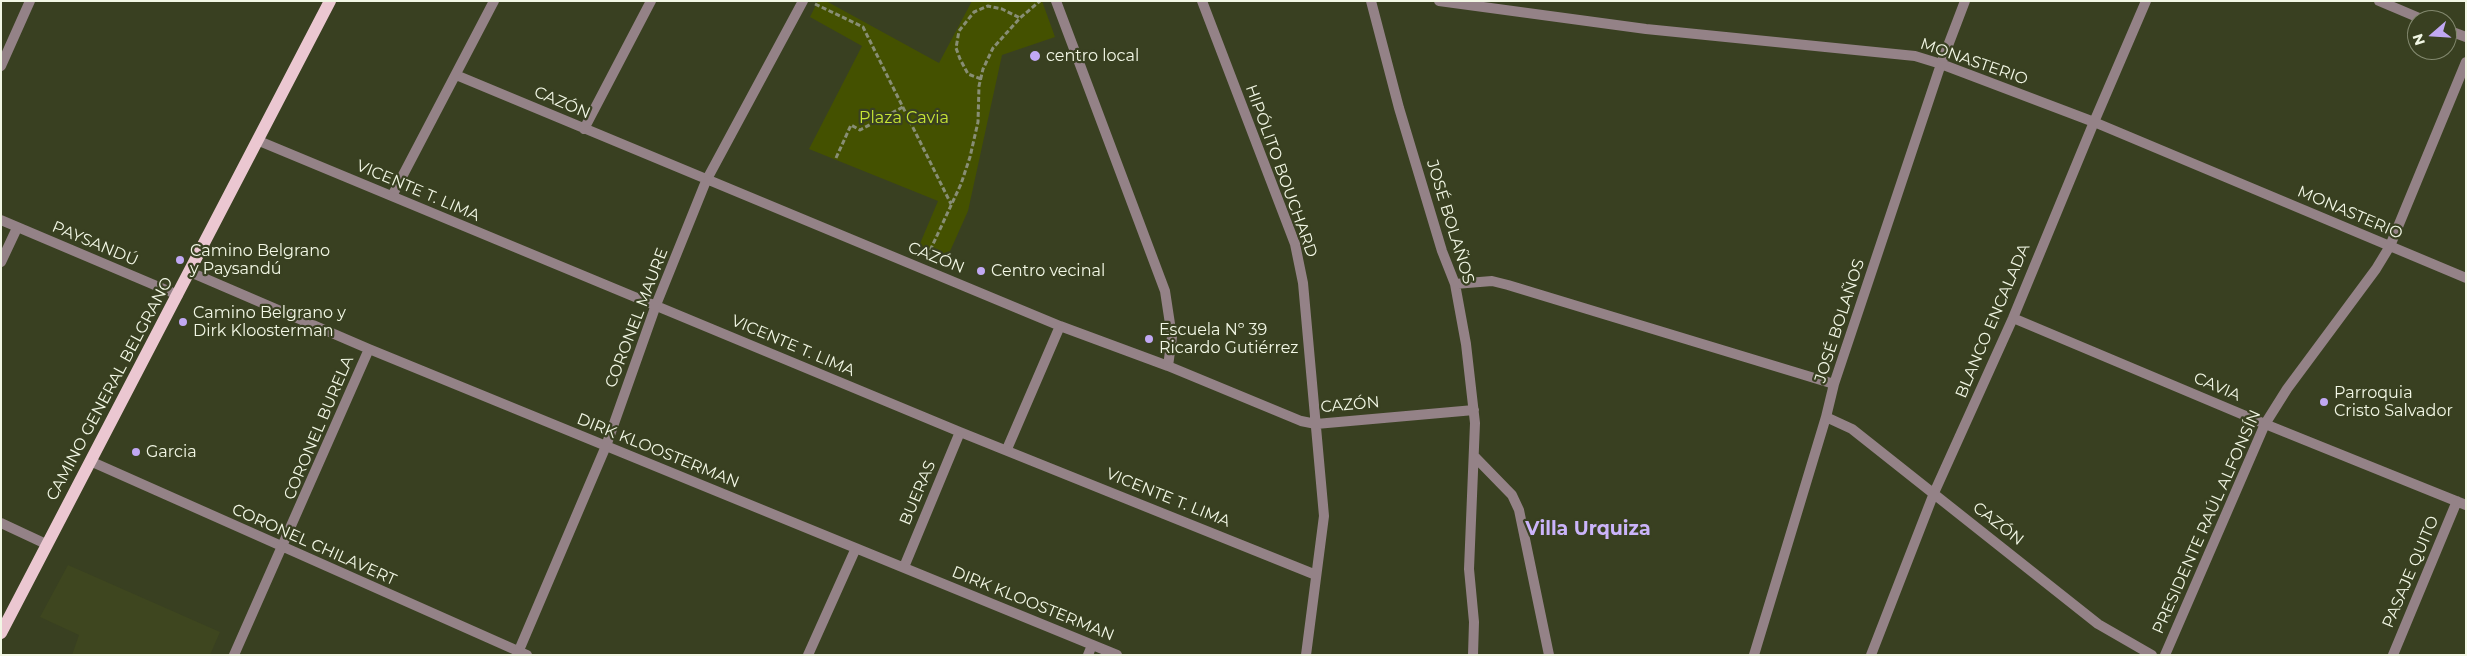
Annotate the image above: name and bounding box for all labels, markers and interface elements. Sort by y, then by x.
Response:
north arrow [2407,10,2457,60]
text: N [2408,31,2429,48]
street label: MONASTERIO [1918,35,2030,89]
place label: centro local [1046,46,1139,66]
marker: centro local [1028,49,1042,63]
street label: HIPÓLITO BOUCHARD [1241,82,1321,260]
street label: CAZÓN [531,83,593,123]
park label: Plaza Cavia [859,108,949,128]
street label: VICENTE T. LIMA [353,156,483,226]
street label: JOSÉ BOLAÑOS [1422,158,1478,286]
street label: MONASTERIO [2294,182,2406,244]
street label: PAYSANDÚ [49,217,141,271]
street label: CAZÓN [905,238,967,278]
place label: Camino Belgrano y Paysandú [190,241,330,279]
street label: BLANCO ENCALADA [1952,241,2034,401]
street label: CORONEL MAURE [602,245,672,391]
marker: Camino Belgrano y Paysandú [174,254,186,266]
street label: JOSÉ BOLAÑOS [1811,257,1869,385]
place label: Centro vecinal [991,261,1105,281]
marker: Centro vecinal [975,265,987,277]
street label: CAMINO GENERAL BELGRANO [43,274,177,504]
place label: Camino Belgrano y Dirk Kloosterman [193,303,346,341]
street label: VICENTE T. LIMA [728,311,858,381]
marker: Camino Belgrano y Dirk Kloosterman [177,316,189,328]
place label: Escuela Nº 39 Ricardo Gutiérrez [1159,320,1298,358]
marker: Escuela Nº 39 Ricardo Gutiérrez [1143,333,1155,345]
street label: CORONEL BURELA [280,353,358,503]
street label: CAVIA [2191,369,2243,405]
place label: Parroquia Cristo Salvador [2334,383,2453,421]
street label: CAZÓN [1320,393,1380,417]
marker: Parroquia Cristo Salvador [2318,396,2330,408]
street label: PRESIDENTE RAÚL ALFONSÍN [2149,407,2265,637]
street label: DIRK KLOOSTERMAN [574,410,742,492]
place label: Garcia [146,442,197,462]
marker: Garcia [130,446,142,458]
street label: BUERAS [896,458,940,528]
street label: VICENTE T. LIMA [1103,464,1233,532]
street label: CAZÓN [1969,498,2027,550]
street label: CORONEL CHILAVERT [229,500,399,590]
street label: PASAJE QUITO [2379,513,2443,631]
district label: Villa Urquiza [1525,518,1651,540]
street label: DIRK KLOOSTERMAN [949,563,1117,645]

